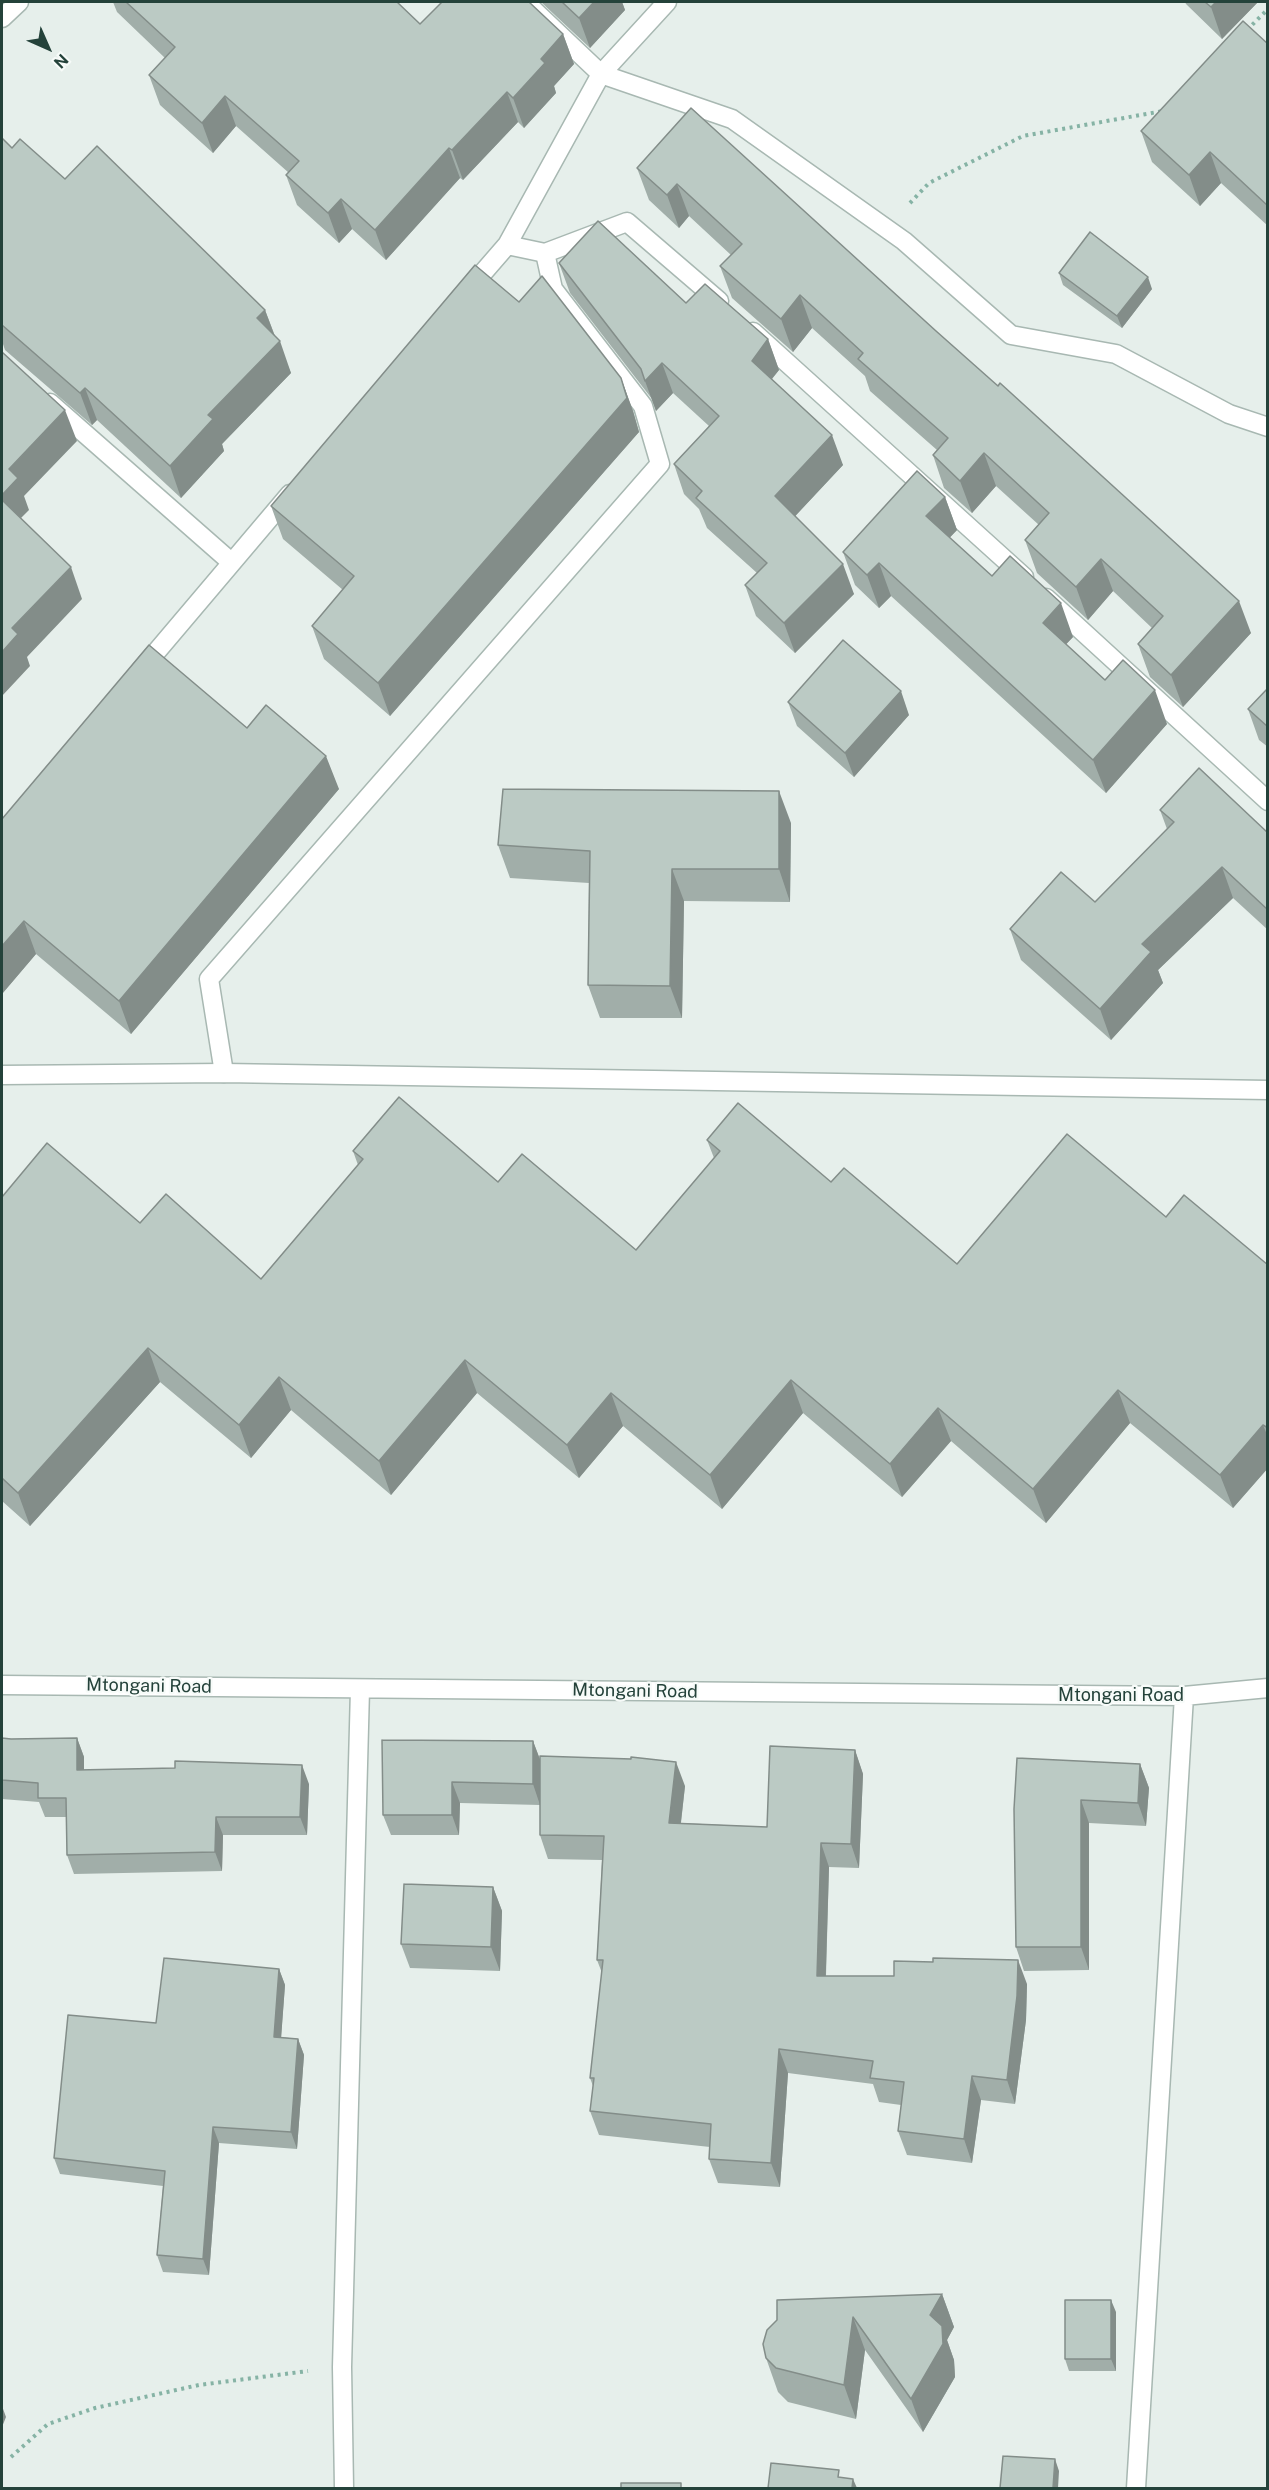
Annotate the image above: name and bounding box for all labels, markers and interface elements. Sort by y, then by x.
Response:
north arrow [18,18,78,78]
text: N [50,50,72,72]
street label: Mtongani Road [86,1674,212,1698]
street label: Mtongani Road [572,1679,698,1703]
street label: Mtongani Road [1058,1684,1184,1706]

